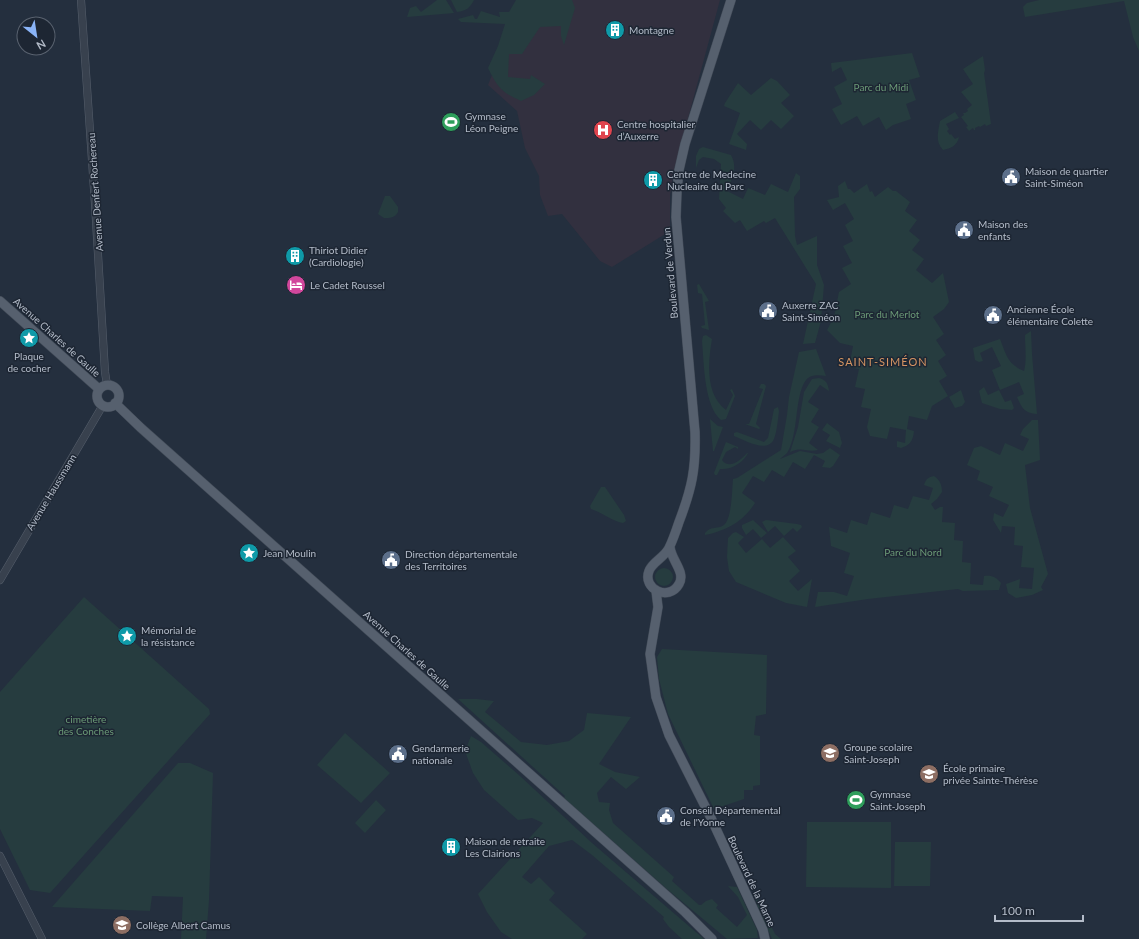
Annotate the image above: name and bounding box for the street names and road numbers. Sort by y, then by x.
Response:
street label: Avenue Denfert Rochereau [85,132,105,252]
street label: Boulevard de Verdun [660,227,680,319]
street label: Avenue Charles de Gaulle [11,295,103,379]
street label: Avenue Haussmann [24,452,78,532]
street label: Avenue Charles de Gaulle [361,608,453,692]
street label: Boulevard de la Marne [726,834,778,928]

